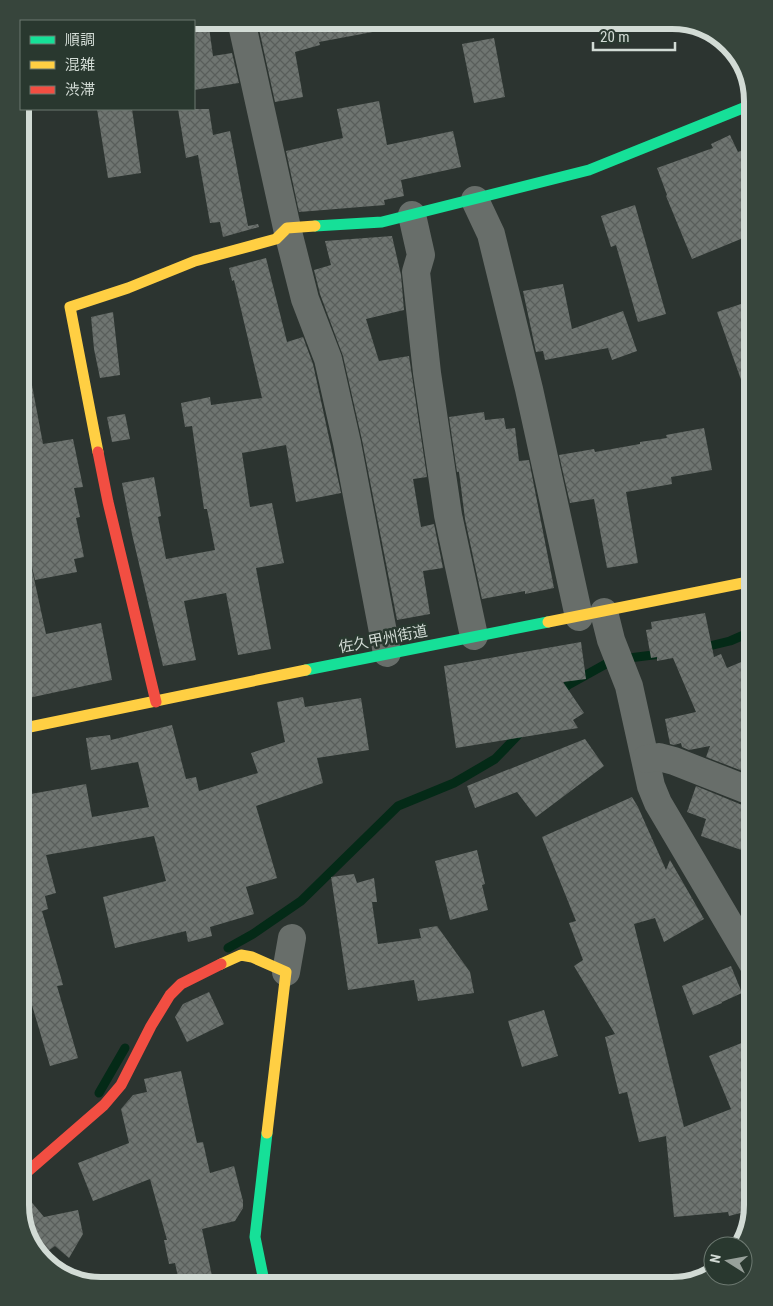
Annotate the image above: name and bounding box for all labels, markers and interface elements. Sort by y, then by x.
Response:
legend [20,20,195,110]
scale bar [593,20,676,52]
text: 20 m [600,28,630,46]
text: 順調 [65,31,95,49]
text: 混雑 [65,56,95,74]
text: 渋滞 [65,81,95,99]
street label: 佐久甲州街道 [337,622,429,656]
north arrow [703,1236,753,1286]
text: N [707,1253,724,1264]

